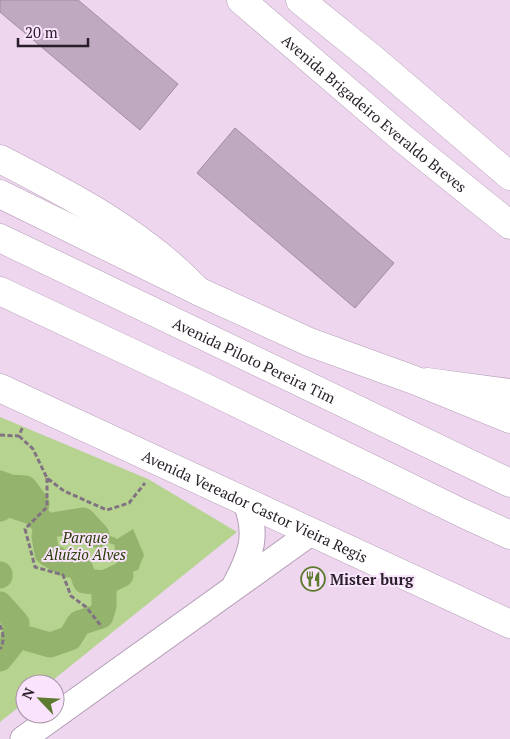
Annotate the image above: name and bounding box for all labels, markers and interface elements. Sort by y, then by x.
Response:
scale bar [18,15,88,47]
text: 20 m [25,22,58,42]
street label: Avenida Brigadeiro Everaldo Breves [278,30,471,196]
street label: Avenida Piloto Pereira Tim [169,312,339,408]
street label: Avenida Vereador Castor Vieira Regis [139,445,371,567]
park label: Parque Aluízio Alves [43,527,126,564]
restaurant icon: Mister burg [300,566,326,592]
place label: Mister burg [330,569,414,589]
north arrow [15,674,65,724]
text: N [17,684,39,702]

